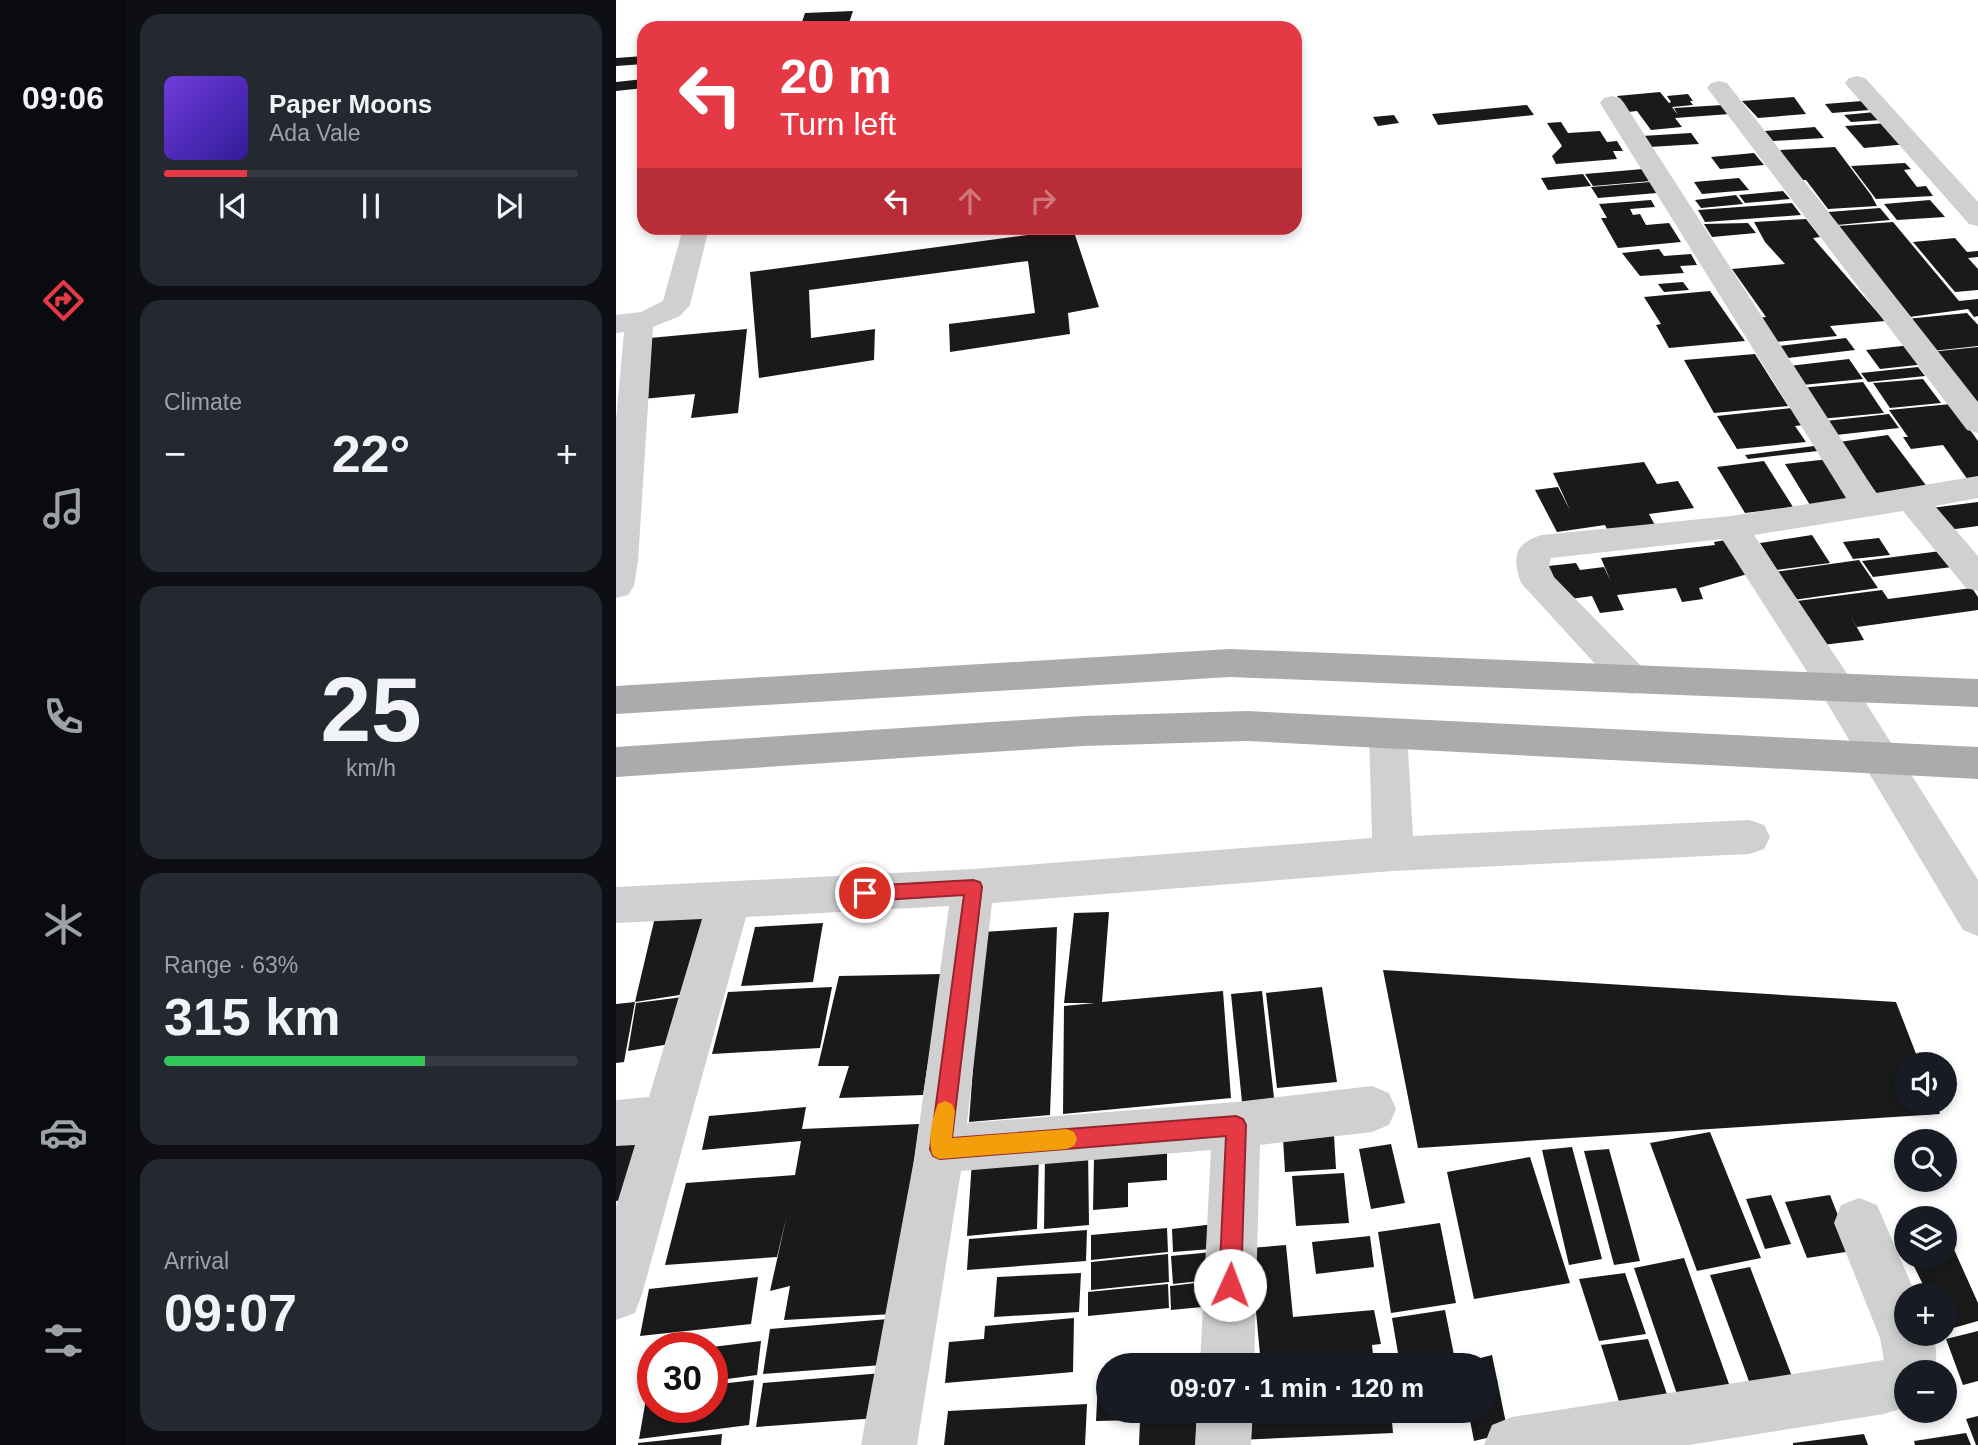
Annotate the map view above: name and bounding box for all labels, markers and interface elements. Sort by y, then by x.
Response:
icon: left [665,49,756,140]
text: 20 m [780,49,892,103]
text: 09:06 [22,80,104,116]
text: Paper Moons [269,89,432,119]
text: Turn left [780,106,896,142]
text: Ada Vale [269,120,361,146]
icon: left [878,182,916,220]
icon: ahead [951,182,989,220]
icon: right [1024,182,1062,220]
icon: previous [214,187,252,225]
icon: pause [352,187,390,225]
icon: next [490,187,528,225]
icon: directions [39,276,88,325]
text: Climate [164,389,242,415]
text: 22° [332,425,410,483]
text: − [164,433,186,475]
text: + [556,433,578,475]
icon: music [39,484,88,533]
text: 25 [320,659,422,760]
icon: phone [39,692,88,741]
text: km/h [346,755,396,781]
pin [835,863,895,923]
icon: arrive [846,874,884,912]
icon: climate [39,900,88,949]
text: Range · 63% [164,952,298,978]
text: 315 km [164,988,340,1046]
map controls [1894,1052,1957,1423]
button: sound [1894,1052,1957,1115]
icon: car [39,1108,88,1157]
button: search [1894,1129,1957,1192]
button: layers [1894,1206,1957,1269]
text: Arrival [164,1248,229,1274]
position arrow [1193,1248,1267,1322]
button: + [1894,1283,1957,1346]
text: 09:07 [164,1284,297,1342]
icon: filters [39,1316,88,1365]
speed limit sign: 30 [637,1332,728,1423]
button: − [1894,1360,1957,1423]
text: 09:07 · 1 min · 120 m [1170,1373,1424,1403]

